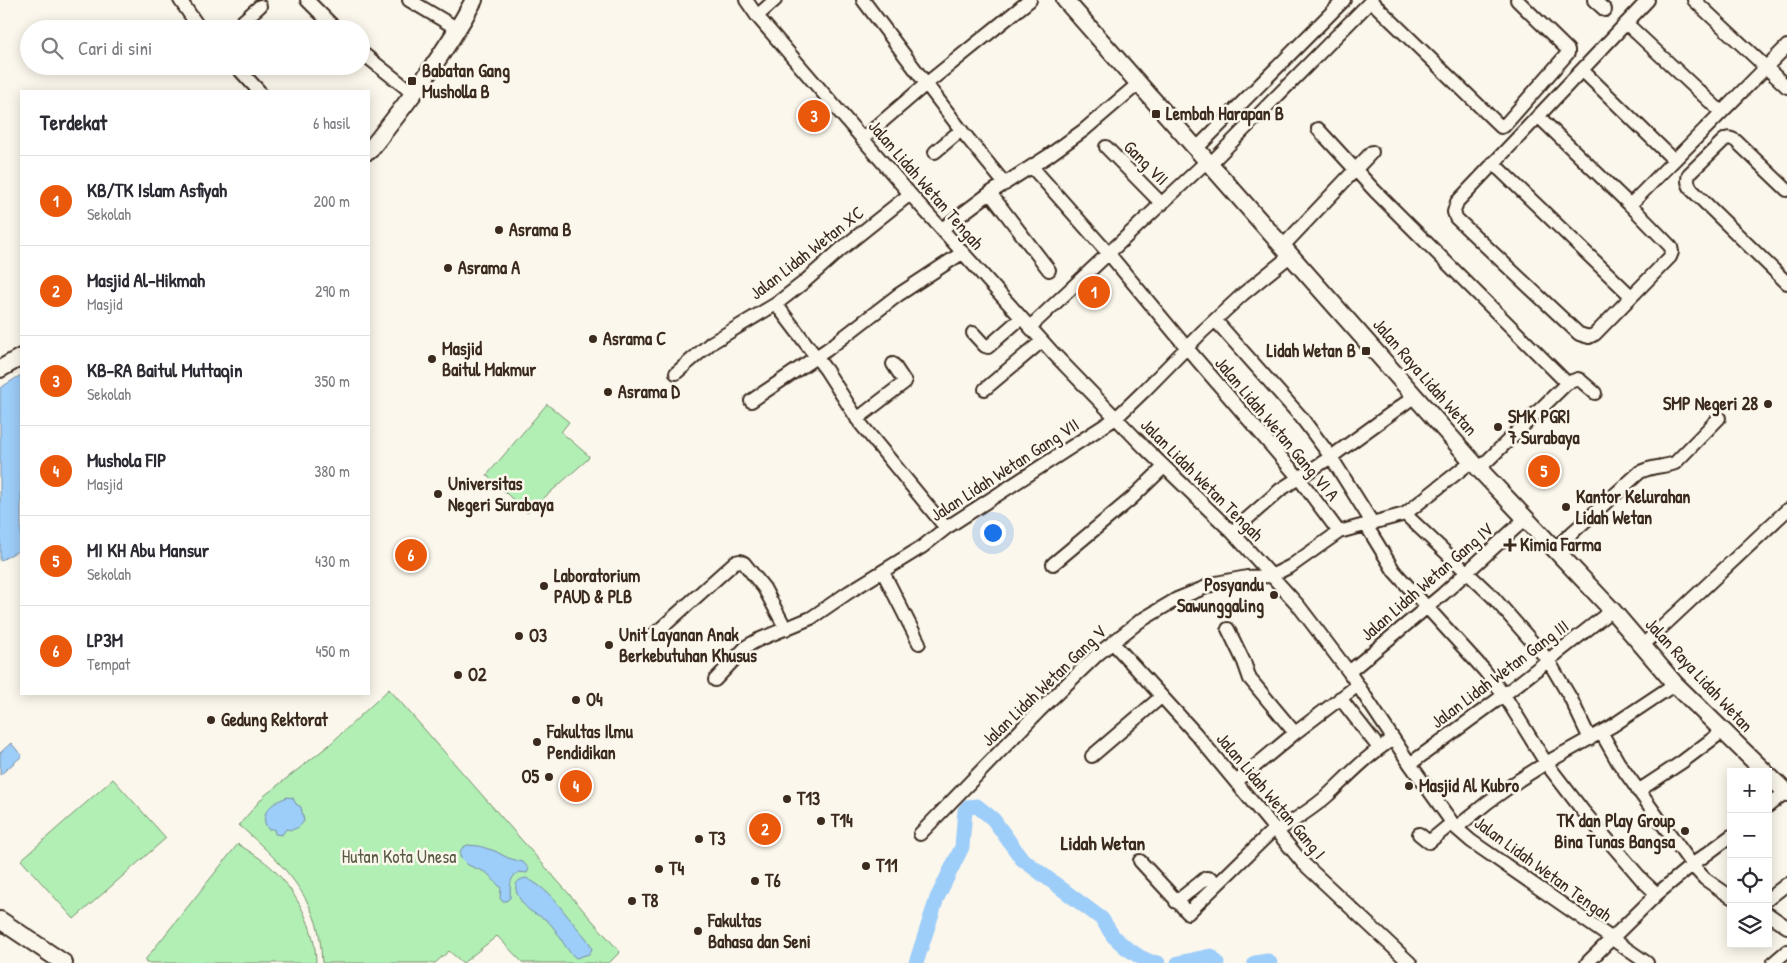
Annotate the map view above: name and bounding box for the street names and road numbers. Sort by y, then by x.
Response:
street label: Jalan Lidah Wetan Tengah [863,114,990,255]
street label: Gang VII [1118,135,1174,191]
street label: Jalan Lidah Wetan XC [744,200,869,305]
street label: Jalan Raya Lidah Wetan [1367,313,1483,441]
street label: Jalan Lidah Wetan Gang VI A [1210,351,1345,506]
street label: Jalan Lidah Wetan Gang VII [926,412,1084,527]
street label: Jalan Lidah Wetan Tengah [1135,413,1270,547]
street label: Jalan Lidah Wetan Gang IV [1355,516,1499,646]
street label: Jalan Raya Lidah Wetan [1640,612,1759,737]
street label: Jalan Lidah Wetan Gang III [1426,613,1574,734]
street label: Jalan Lidah Wetan Gang V [976,619,1112,752]
street label: Jalan Lidah Wetan Gang I [1211,727,1332,864]
street label: Jalan Lidah Wetan Tengah [1469,810,1618,927]

